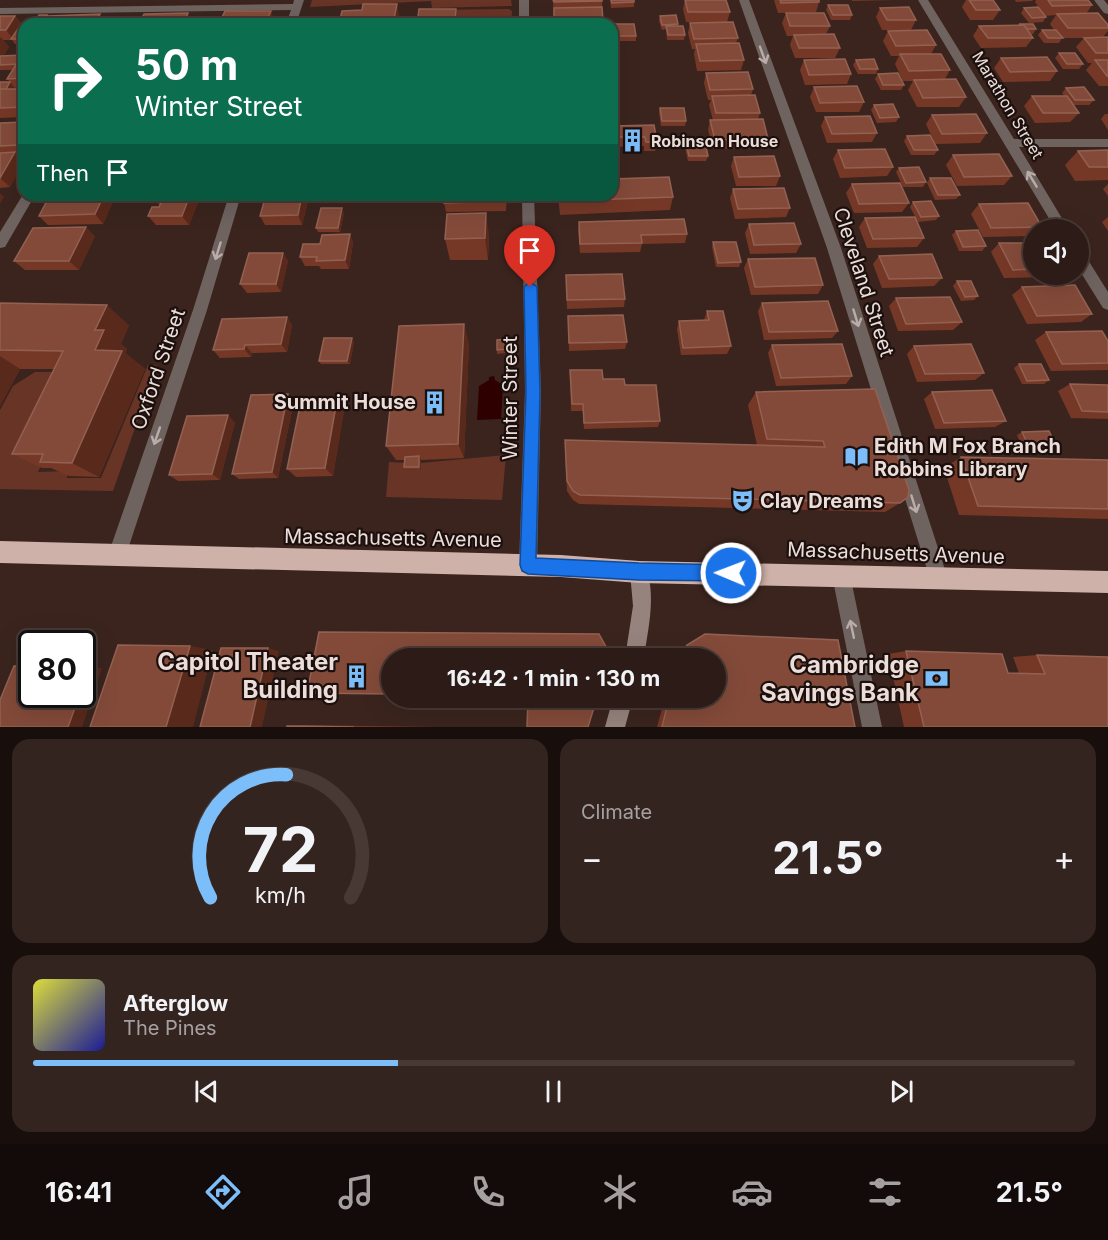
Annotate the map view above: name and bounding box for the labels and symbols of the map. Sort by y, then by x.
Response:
one-way arrow [759,45,770,64]
street label: Marathon Street [968,48,1048,162]
building icon: Robinson House [620,128,646,154]
place label: Robinson House [651,131,778,151]
one-way arrow [1026,171,1038,188]
street label: Cleveland Street [829,204,900,360]
pin [504,225,555,287]
one-way arrow [212,241,223,260]
street label: Oxford Street [126,305,190,433]
one-way arrow [851,308,862,327]
street label: Winter Street [498,336,522,460]
building icon: Summit House [421,389,447,415]
place label: Summit House [274,390,416,414]
one-way arrow [151,426,162,445]
place label: Edith M Fox Branch Robbins Library [874,434,1061,481]
library icon: Edith M Fox Branch Robbins Library [843,444,869,470]
theatre icon: Clay Dreams [729,488,755,514]
place label: Clay Dreams [760,489,884,513]
one-way arrow [910,494,921,513]
street label: Massachusetts Avenue [284,524,502,552]
street label: Massachusetts Avenue [787,537,1005,569]
position arrow [699,541,763,605]
one-way arrow [846,619,857,639]
speed limit sign: 80 [18,630,96,708]
place label: Capitol Theater Building [157,647,338,704]
place label: Cambridge Savings Bank [761,650,919,707]
building icon: Capitol Theater Building [343,663,369,689]
bank icon: Cambridge Savings Bank [924,666,950,692]

